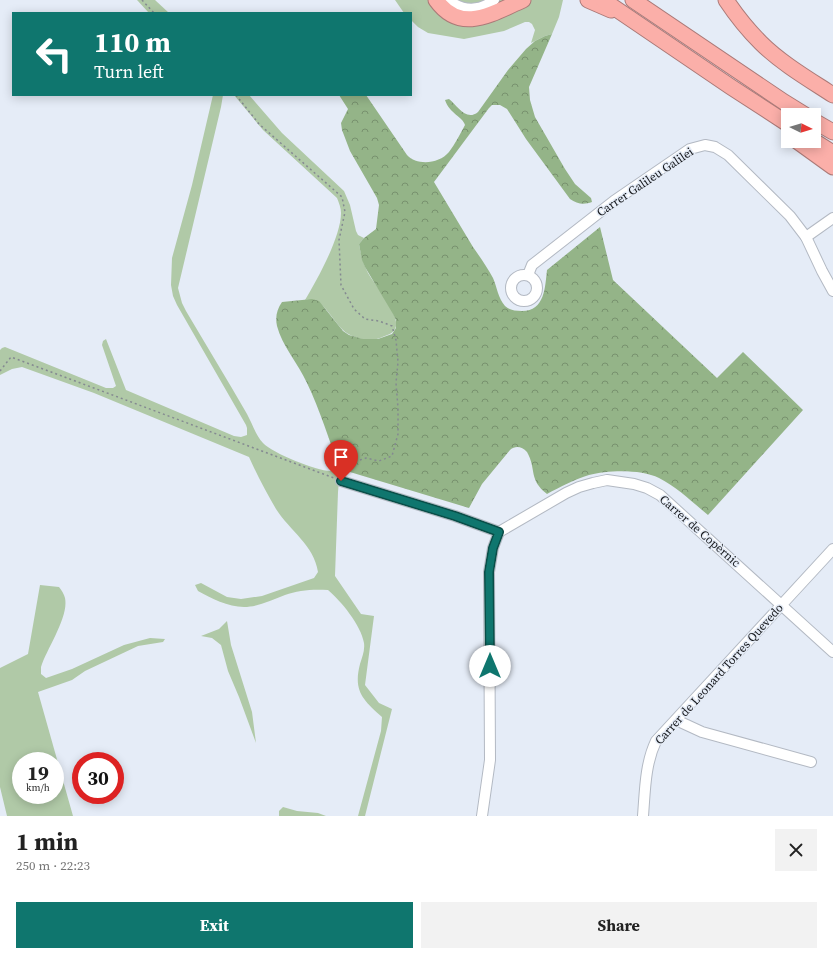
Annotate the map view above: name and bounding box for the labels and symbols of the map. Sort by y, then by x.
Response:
north arrow [781,108,821,148]
street label: Carrer Galileu Galilei [594,143,697,220]
pin [324,440,358,481]
street label: Carrer de Copèrnic [656,491,744,571]
street label: Carrer de Leonard Torres Quevedo [651,600,787,748]
position arrow [469,645,511,687]
speed limit sign: 30 [72,752,124,804]

